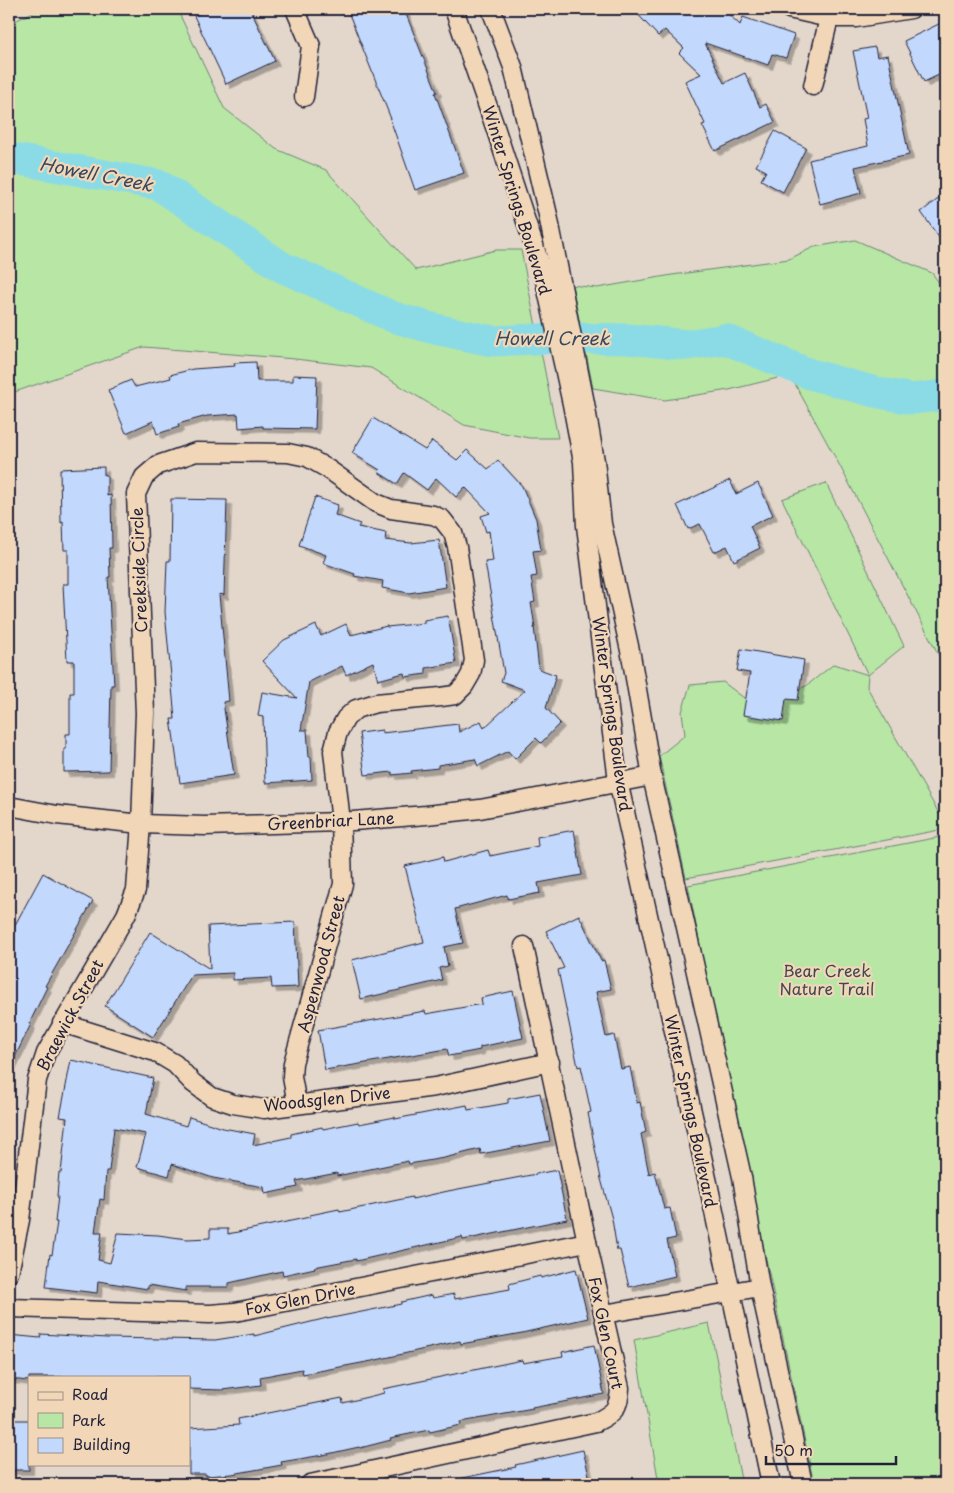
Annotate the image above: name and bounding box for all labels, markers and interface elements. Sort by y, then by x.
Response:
street label: Winter Springs Boulevard [478,102,558,298]
water label: Howell Creek [37,149,156,198]
water label: Howell Creek [494,324,611,351]
street label: Creekside Circle [124,507,152,633]
street label: Winter Springs Boulevard [587,615,639,813]
street label: Greenbriar Lane [267,805,395,835]
street label: Aspenwood Street [290,892,350,1035]
street label: Braewick Street [30,954,109,1075]
park label: Bear Creek Nature Trail [779,958,875,1000]
street label: Winter Springs Boulevard [660,1012,724,1210]
street label: Woodsglen Drive [262,1079,392,1117]
street label: Fox Glen Court [583,1274,631,1392]
street label: Fox Glen Drive [243,1276,357,1320]
legend [28,1376,190,1466]
text: Road [72,1382,108,1405]
text: Park [72,1408,106,1431]
text: Building [72,1432,131,1455]
scale bar [766,1433,896,1465]
text: 50 m [774,1438,813,1461]

